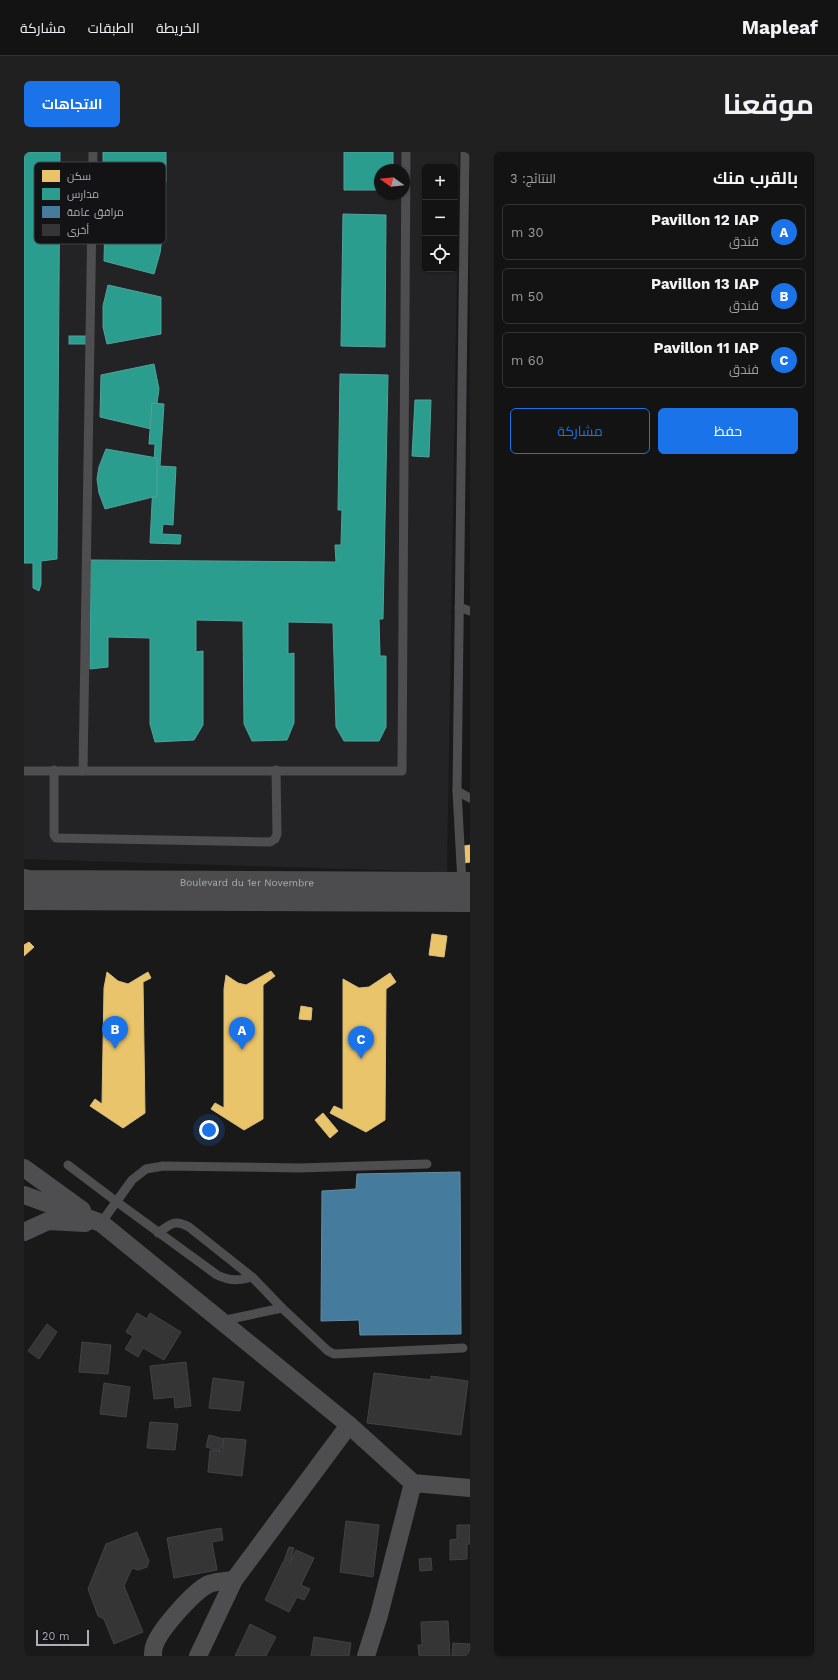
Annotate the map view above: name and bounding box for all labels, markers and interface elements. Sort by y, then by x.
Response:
text: Mapleaf [742,16,818,39]
text: مشاركة [20,20,66,36]
text: الطبقات [88,20,134,36]
text: الخريطة [156,20,200,36]
button: الاتجاهات [24,81,120,127]
text: موقعنا [723,88,814,121]
legend [34,162,166,244]
north arrow [374,164,410,200]
map controls [422,164,458,272]
button: + [422,164,458,200]
text: بالقرب منك [713,168,798,188]
text: سكن [67,170,91,183]
text: النتائج: 3 [510,171,556,186]
text: مدارس [67,188,99,201]
button: − [422,200,458,236]
text: مرافق عامة [67,206,124,219]
text: Pavillon 12 IAP [651,211,759,229]
text: أخرى [67,223,89,237]
text: 30 m [511,225,544,240]
text: A [780,225,788,240]
text: فندق [729,234,759,249]
button: locate [422,236,458,272]
text: Pavillon 13 IAP [651,275,759,293]
text: 50 m [511,289,543,304]
text: B [780,289,788,304]
text: فندق [729,298,759,313]
text: Pavillon 11 IAP [653,339,759,357]
text: 60 m [511,353,544,368]
text: C [780,353,788,368]
text: فندق [729,362,759,377]
button: مشاركة [510,408,650,454]
button: حفظ [658,408,798,454]
street label: Boulevard du 1er Novembre [180,877,314,888]
pin: B [102,1016,128,1049]
pin: A [229,1017,255,1050]
pin: C [348,1026,374,1059]
your location [199,1120,219,1140]
scale bar [36,1628,89,1647]
text: 20 m [42,1630,70,1643]

